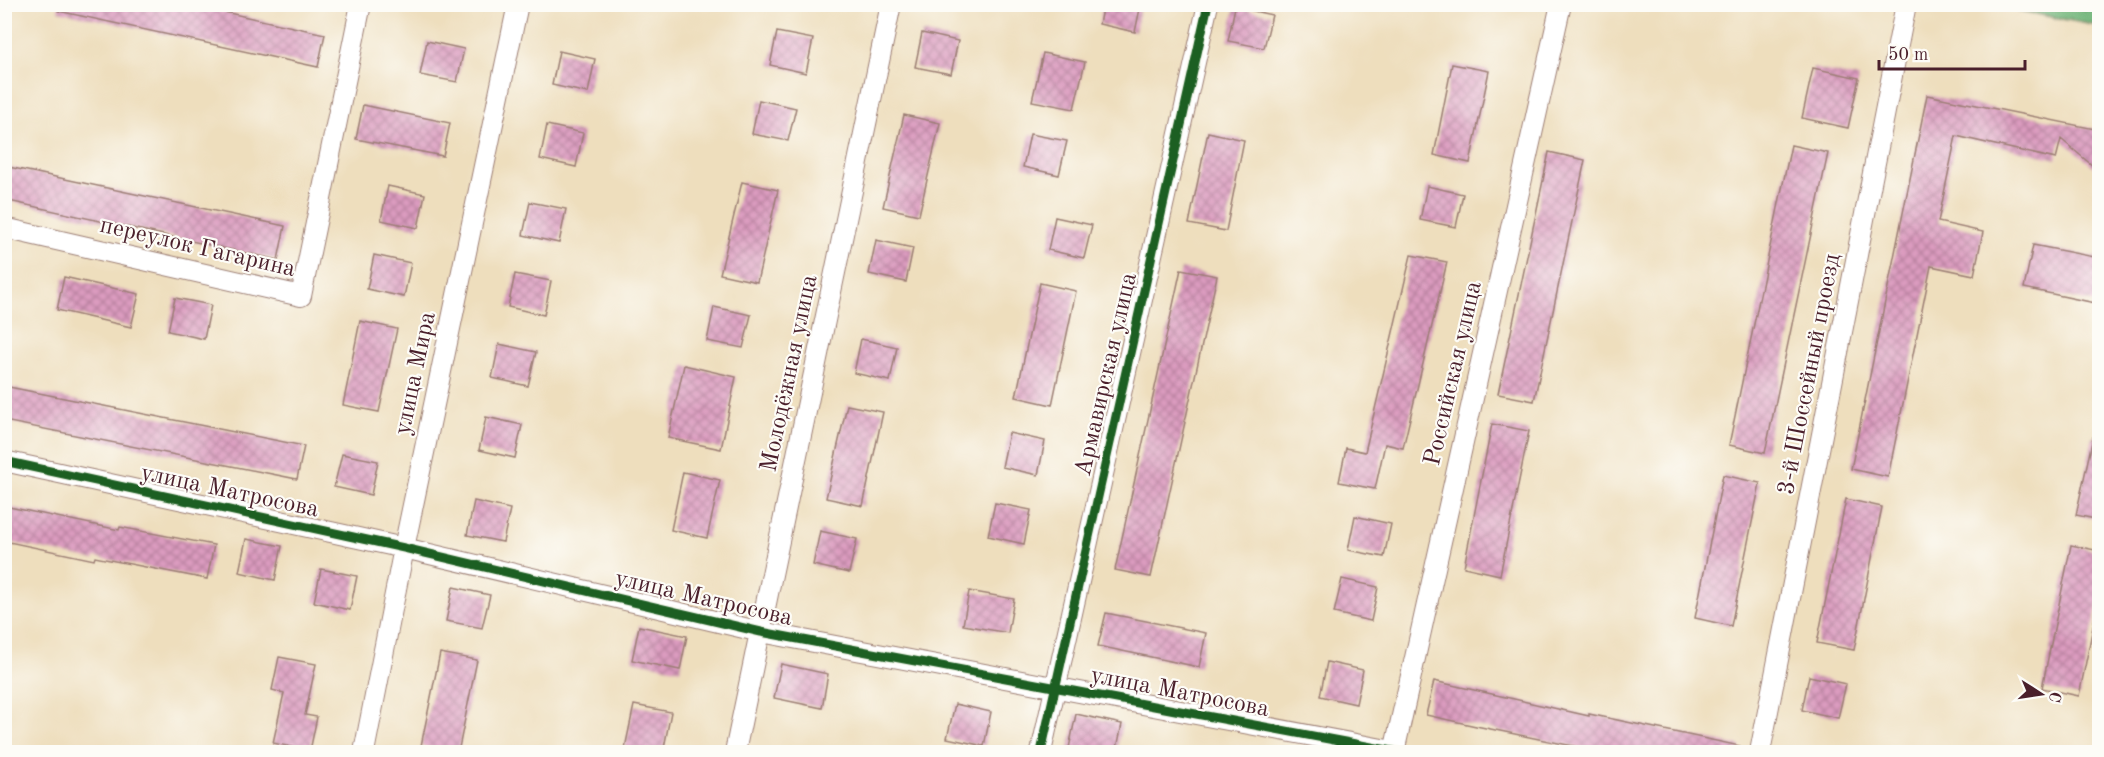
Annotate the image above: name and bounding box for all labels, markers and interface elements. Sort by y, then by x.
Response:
scale bar [1879,33,2024,71]
text: 50 m [1888,46,1928,64]
street label: переулок Гагарина [97,214,298,282]
street label: 3-й Шоссейный проезд [1775,252,1845,497]
street label: Армавирская улица [1072,270,1142,479]
street label: Молодёжная улица [757,272,823,474]
street label: Российская улица [1421,279,1487,468]
street label: улица Мира [391,309,441,437]
street label: улица Матросова [138,461,321,523]
street label: улица Матросова [612,567,795,631]
street label: улица Матросова [1088,664,1271,722]
north arrow [2011,664,2071,724]
text: С [2045,690,2063,704]

